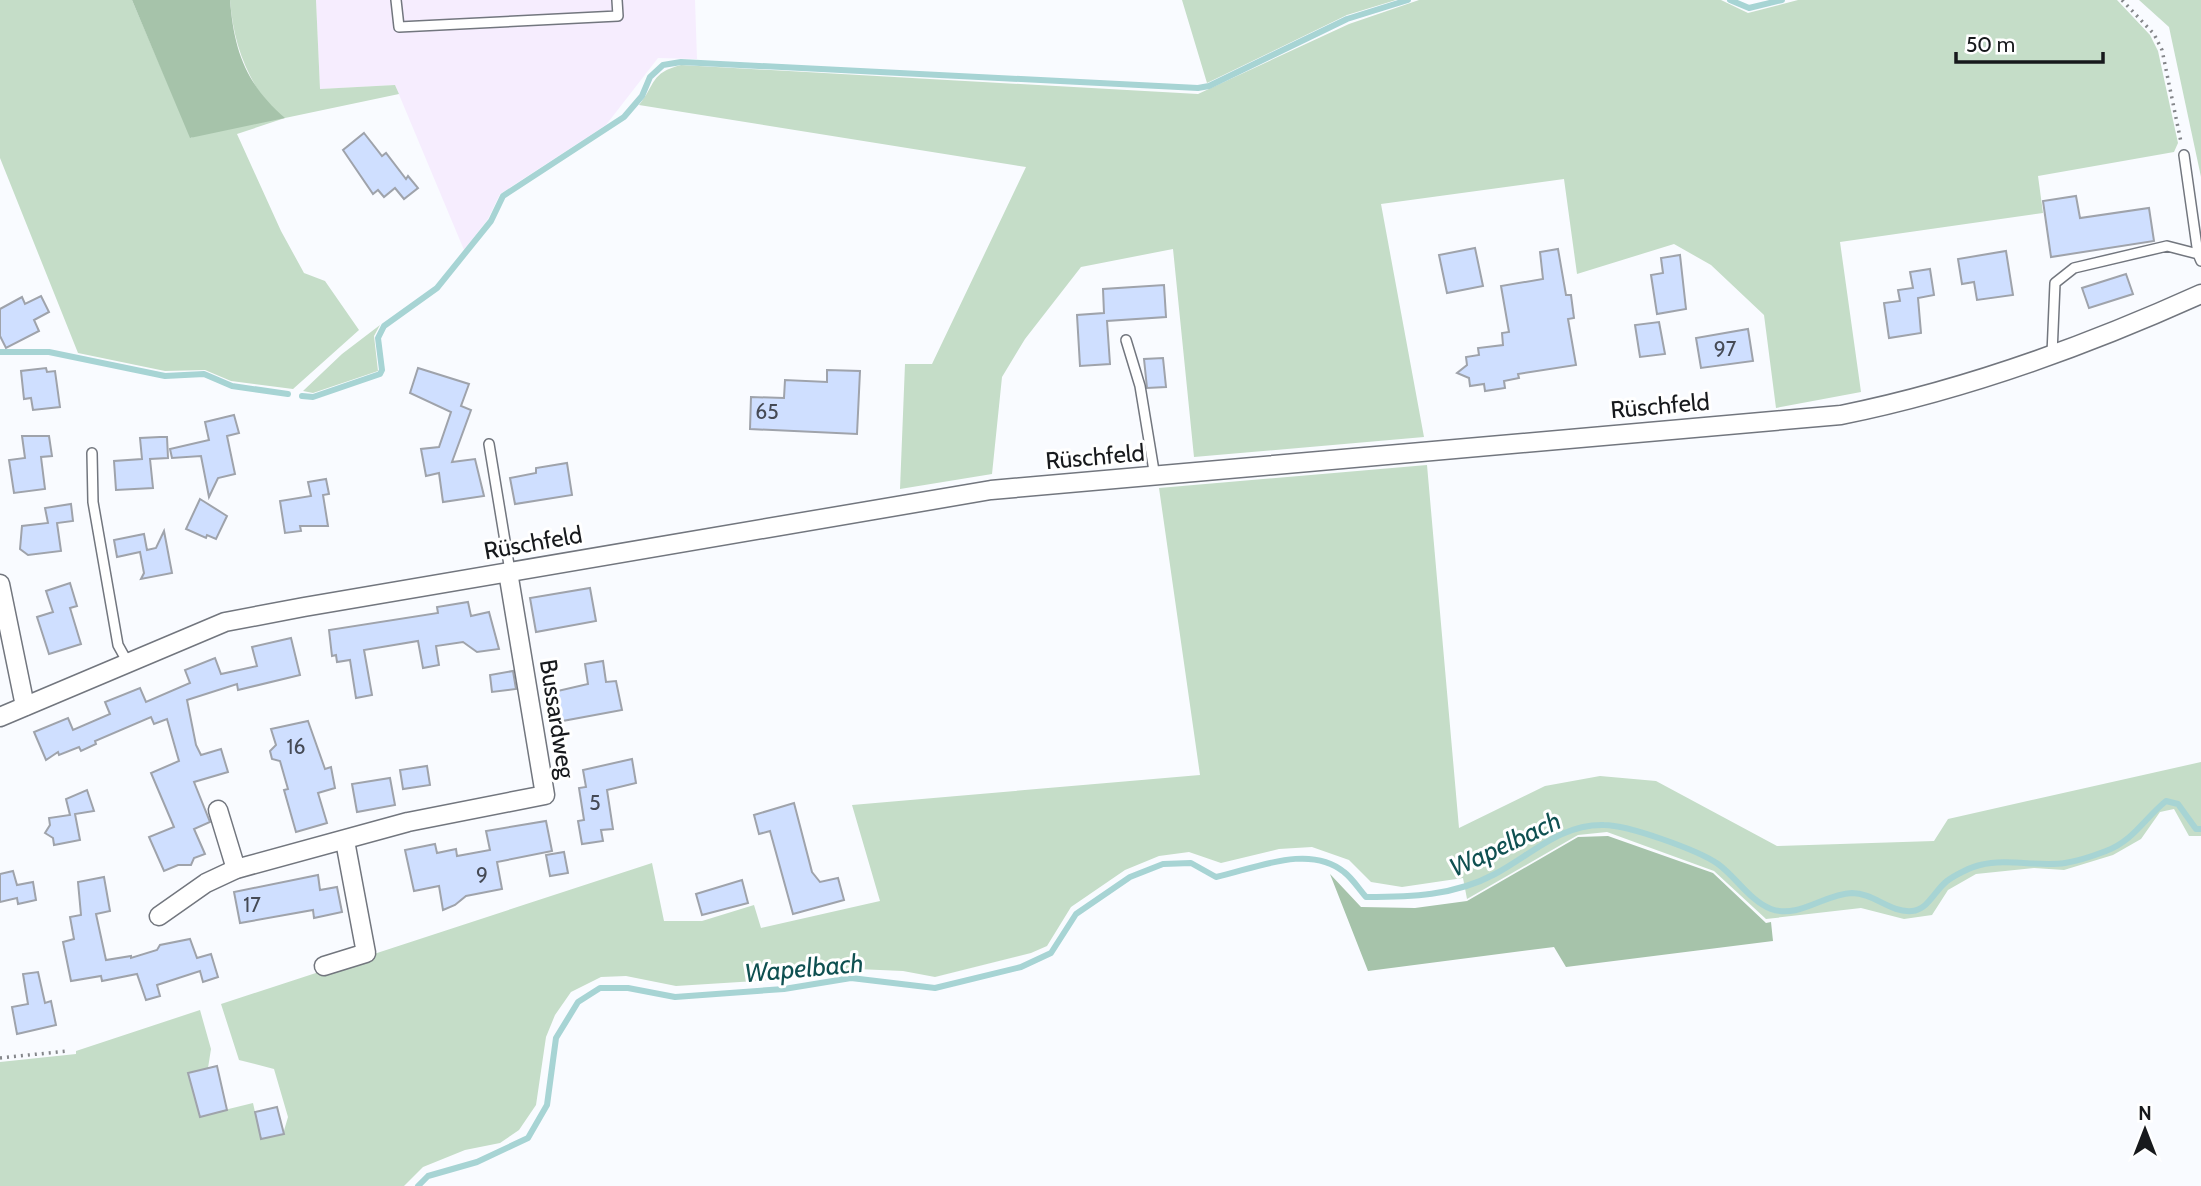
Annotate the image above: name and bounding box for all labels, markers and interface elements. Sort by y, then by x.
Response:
scale bar [1956,21,2103,65]
text: 50 m [1966,32,2015,57]
house number: 97 [1714,336,1737,361]
street label: Rüschfeld [1609,387,1711,424]
house number: 65 [755,399,779,424]
street label: Rüschfeld [1044,438,1146,475]
street label: Rüschfeld [481,520,584,565]
street label: Bussardweg [534,657,581,782]
house number: 16 [287,734,305,759]
house number: 5 [589,790,601,815]
water label: Wapelbach [1444,804,1566,884]
house number: 9 [476,862,488,887]
house number: 17 [243,892,261,917]
water label: Wapelbach [743,947,865,989]
north arrow [2110,1095,2180,1165]
text: N [2138,1102,2152,1125]

